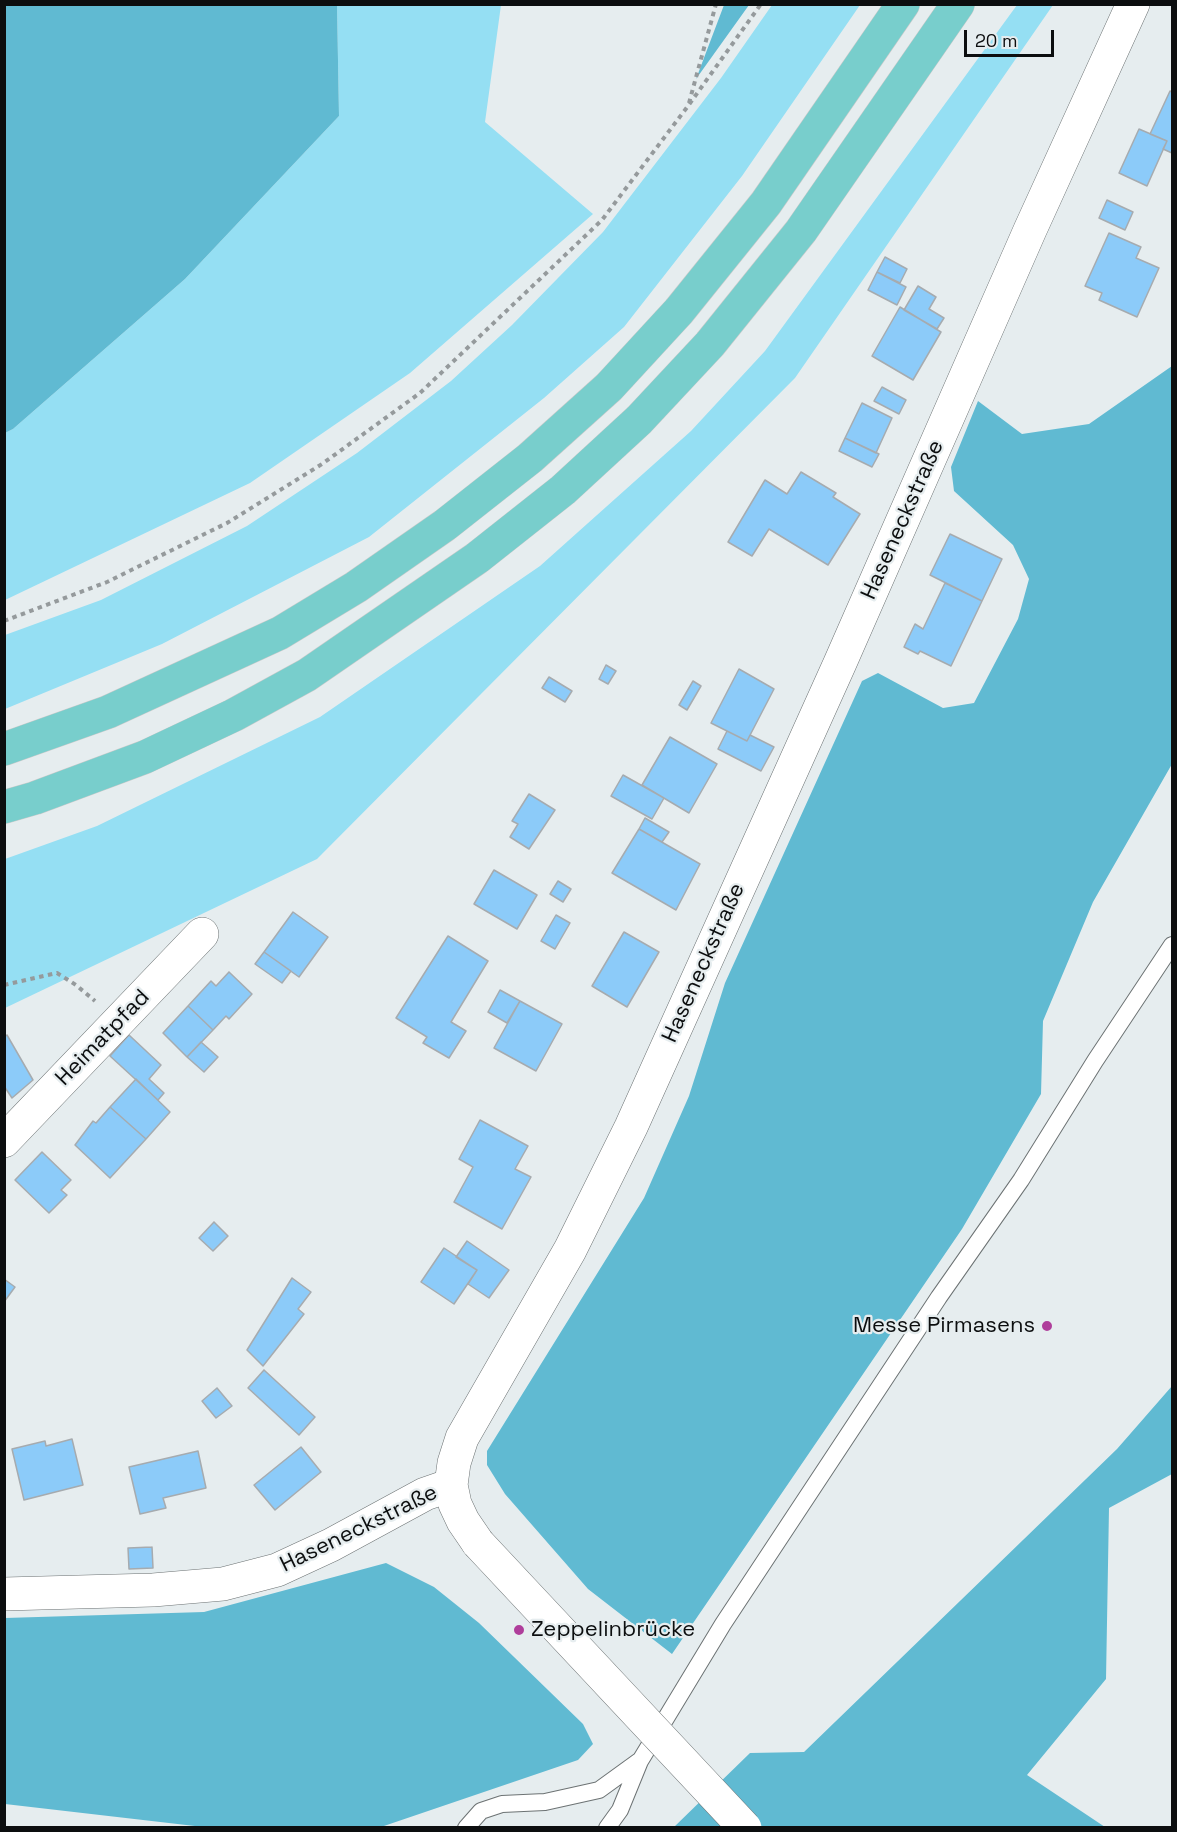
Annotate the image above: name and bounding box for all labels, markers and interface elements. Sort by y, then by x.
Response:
scale bar [967,18,1057,56]
text: 20 m [975,29,1018,52]
street label: Haseneckstraße [856,436,950,604]
street label: Haseneckstraße [657,879,751,1047]
street label: Heimatpfad [51,984,155,1092]
place label: Messe Pirmasens [853,1313,1035,1339]
marker: Messe Pirmasens [1040,1319,1054,1333]
street label: Haseneckstraße [276,1479,442,1579]
place label: Zeppelinbrücke [531,1617,695,1643]
marker: Zeppelinbrücke [512,1623,526,1637]

